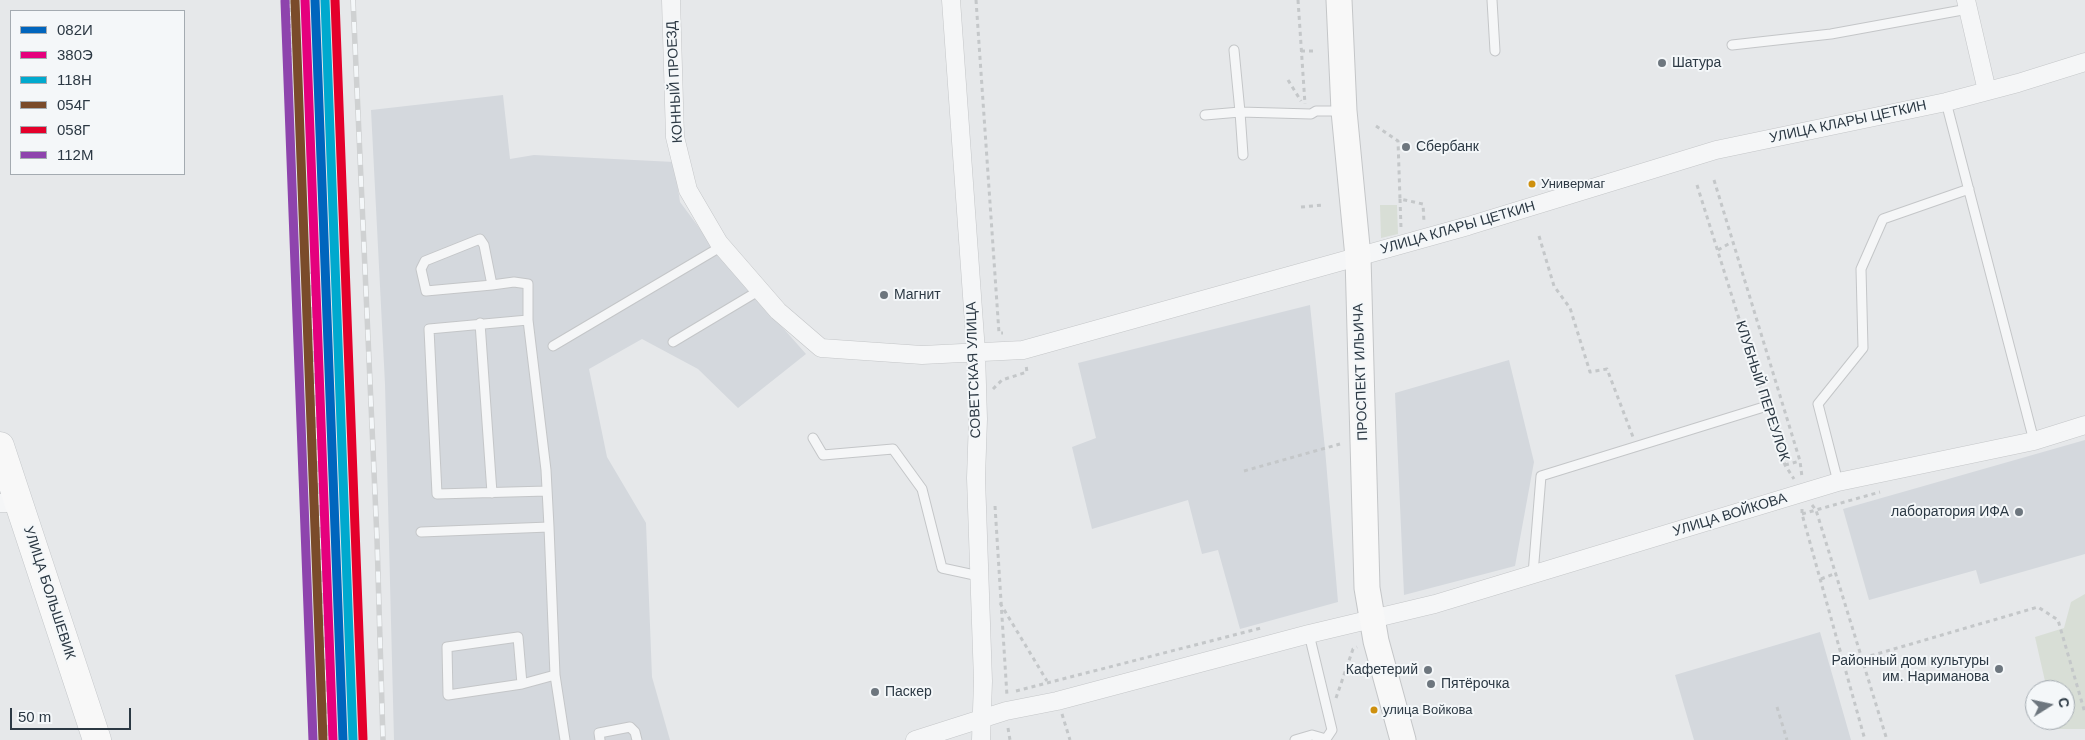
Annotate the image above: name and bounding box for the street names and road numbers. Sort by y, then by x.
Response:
street label: КОННЫЙ ПРОЕЗД [663,20,687,144]
street label: УЛИЦА КЛАРЫ ЦЕТКИН [1768,97,1928,147]
street label: УЛИЦА КЛАРЫ ЦЕТКИН [1379,198,1537,258]
street label: СОВЕТСКАЯ УЛИЦА [963,301,985,439]
street label: ПРОСПЕКТ ИЛЬИЧА [1350,303,1372,441]
street label: КЛУБНЫЙ ПЕРЕУЛОК [1731,319,1793,463]
street label: УЛИЦА ВОЙКОВА [1671,490,1789,540]
street label: УЛИЦА БОЛЬШЕВИК [20,524,78,662]

